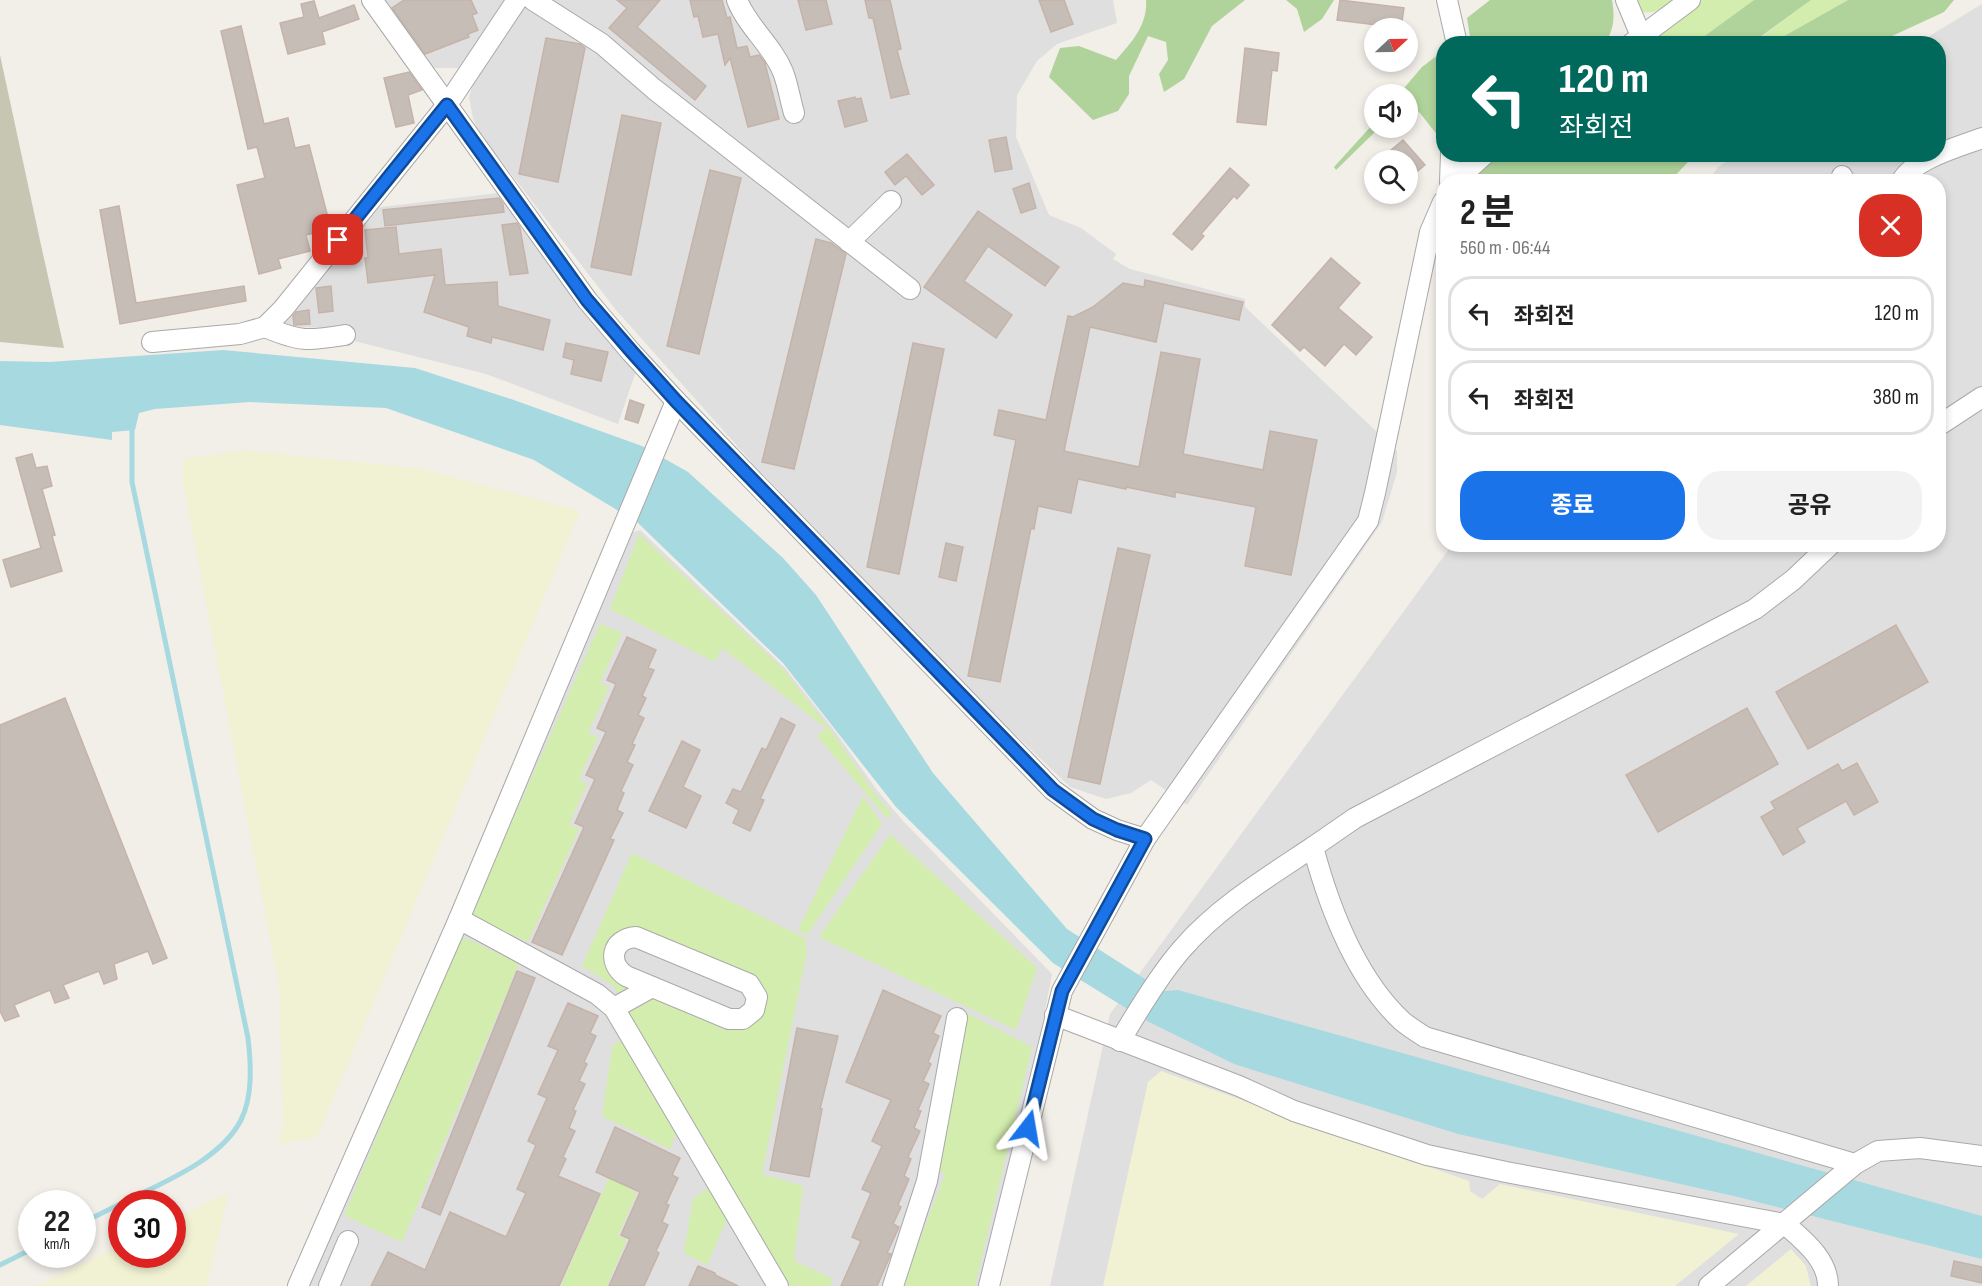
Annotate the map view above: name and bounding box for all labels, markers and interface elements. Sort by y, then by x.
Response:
north arrow [1364,18,1418,72]
map controls [1364,18,1418,204]
text: 120 m [1559,54,1649,105]
icon: left [1460,60,1538,138]
button: sound [1364,84,1418,138]
text: 좌회전 [1559,112,1634,144]
button: search [1364,150,1418,204]
text: 2 분 [1460,192,1515,235]
button: close [1859,194,1922,257]
pin [312,214,363,265]
icon: arrive [321,223,354,256]
text: 560 m · 06:44 [1460,236,1550,260]
icon: left [1463,297,1496,330]
text: 120 m [1875,300,1919,327]
text: 좌회전 [1514,303,1575,330]
icon: left [1463,381,1496,414]
text: 380 m [1873,384,1919,411]
text: 좌회전 [1514,387,1575,414]
button: 종료 [1460,471,1685,540]
button: 공유 [1697,471,1922,540]
position arrow [996,1096,1060,1160]
speed limit sign: 30 [108,1190,186,1268]
text: 22 [44,1204,70,1240]
text: km/h [44,1235,70,1254]

